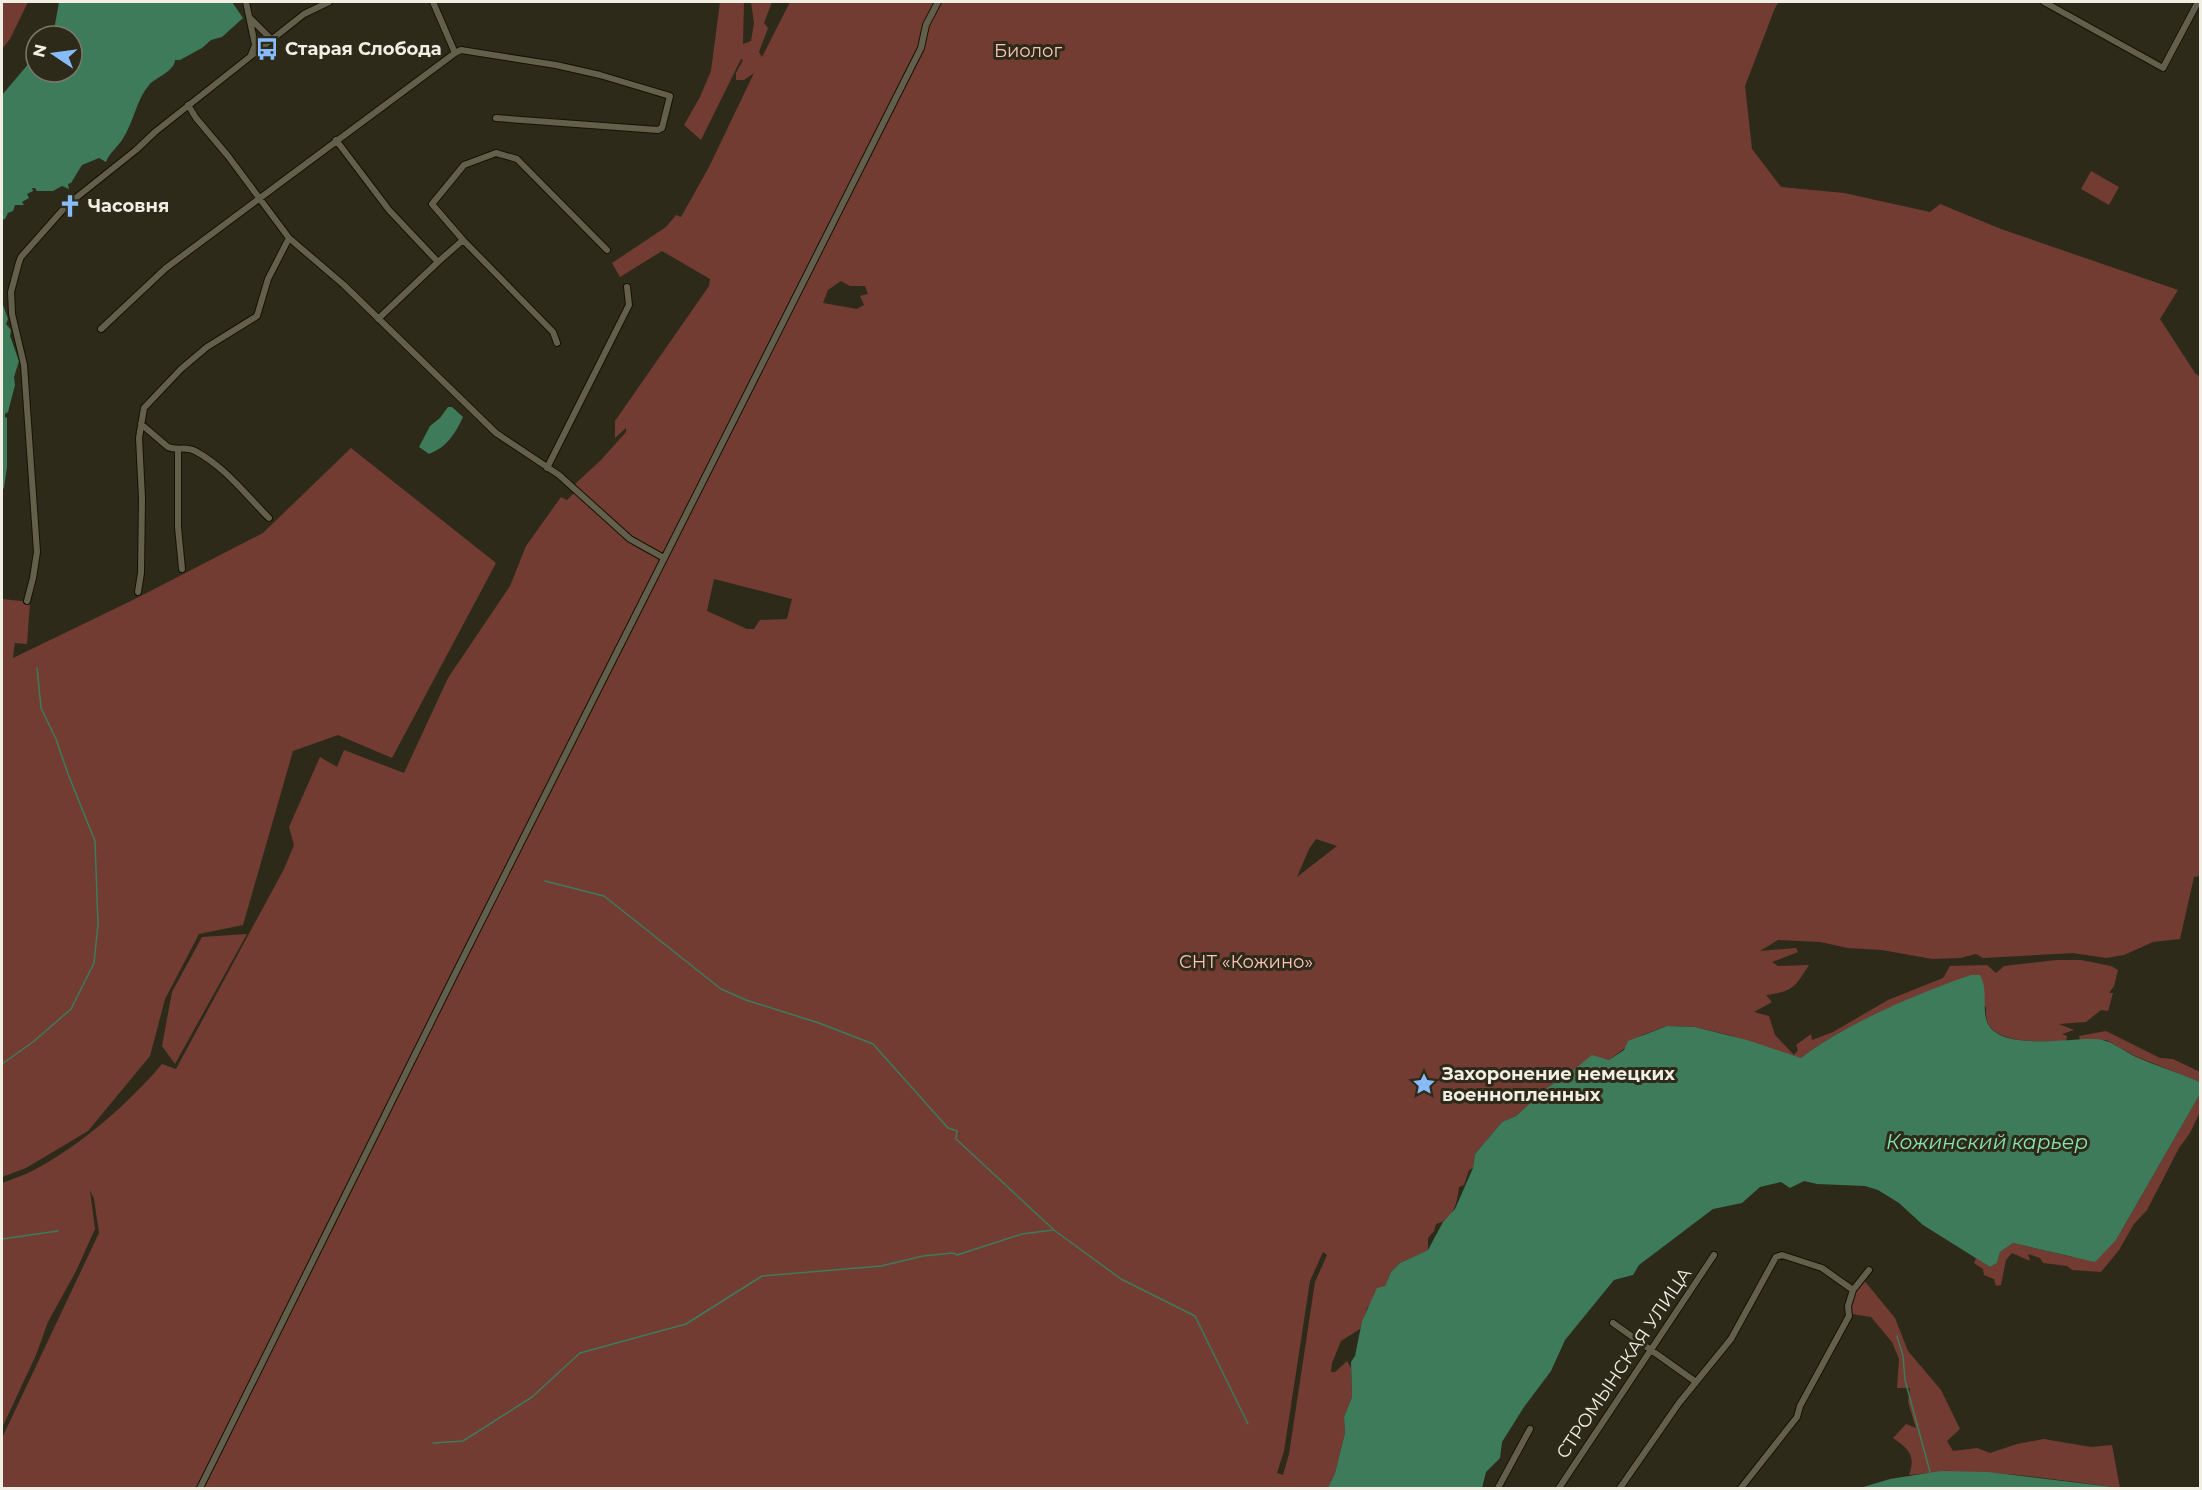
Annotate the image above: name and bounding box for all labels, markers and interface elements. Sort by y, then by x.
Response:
north arrow [24,24,84,84]
bus stop icon: Старая Слобода [254,36,280,62]
place label: Старая Слобода [285,38,442,60]
park label: Биолог [994,40,1063,62]
text: N [29,42,51,59]
church icon: Часовня [57,193,83,219]
place label: Часовня [88,195,169,217]
park label: СНТ «Кожино» [1179,951,1313,973]
place label: Захоронение немецких военнопленных [1441,1063,1675,1106]
place icon: Захоронение немецких военнопленных [1411,1071,1437,1097]
water label: Кожинский карьер [1886,1130,2088,1154]
street label: СТРОМЫНСКАЯ УЛИЦА [1552,1263,1697,1463]

